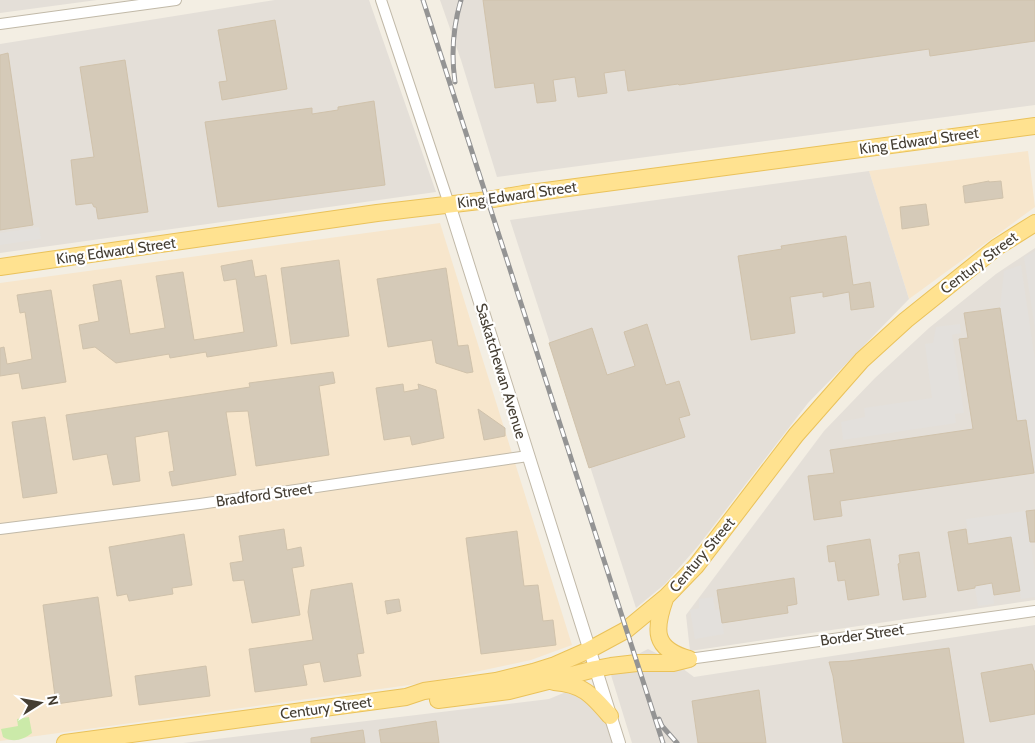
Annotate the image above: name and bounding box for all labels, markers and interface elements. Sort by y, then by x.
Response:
street label: King Edward Street [858,124,980,158]
street label: King Edward Street [456,178,578,212]
street label: Century Street [937,228,1021,298]
street label: King Edward Street [55,234,177,268]
street label: Saskatchewan Avenue [472,301,530,441]
street label: Bradford Street [215,479,313,511]
street label: Century Street [665,514,739,596]
street label: Border Street [819,620,905,650]
north arrow [15,678,65,728]
street label: Century Street [279,693,373,723]
text: N [43,694,63,707]

